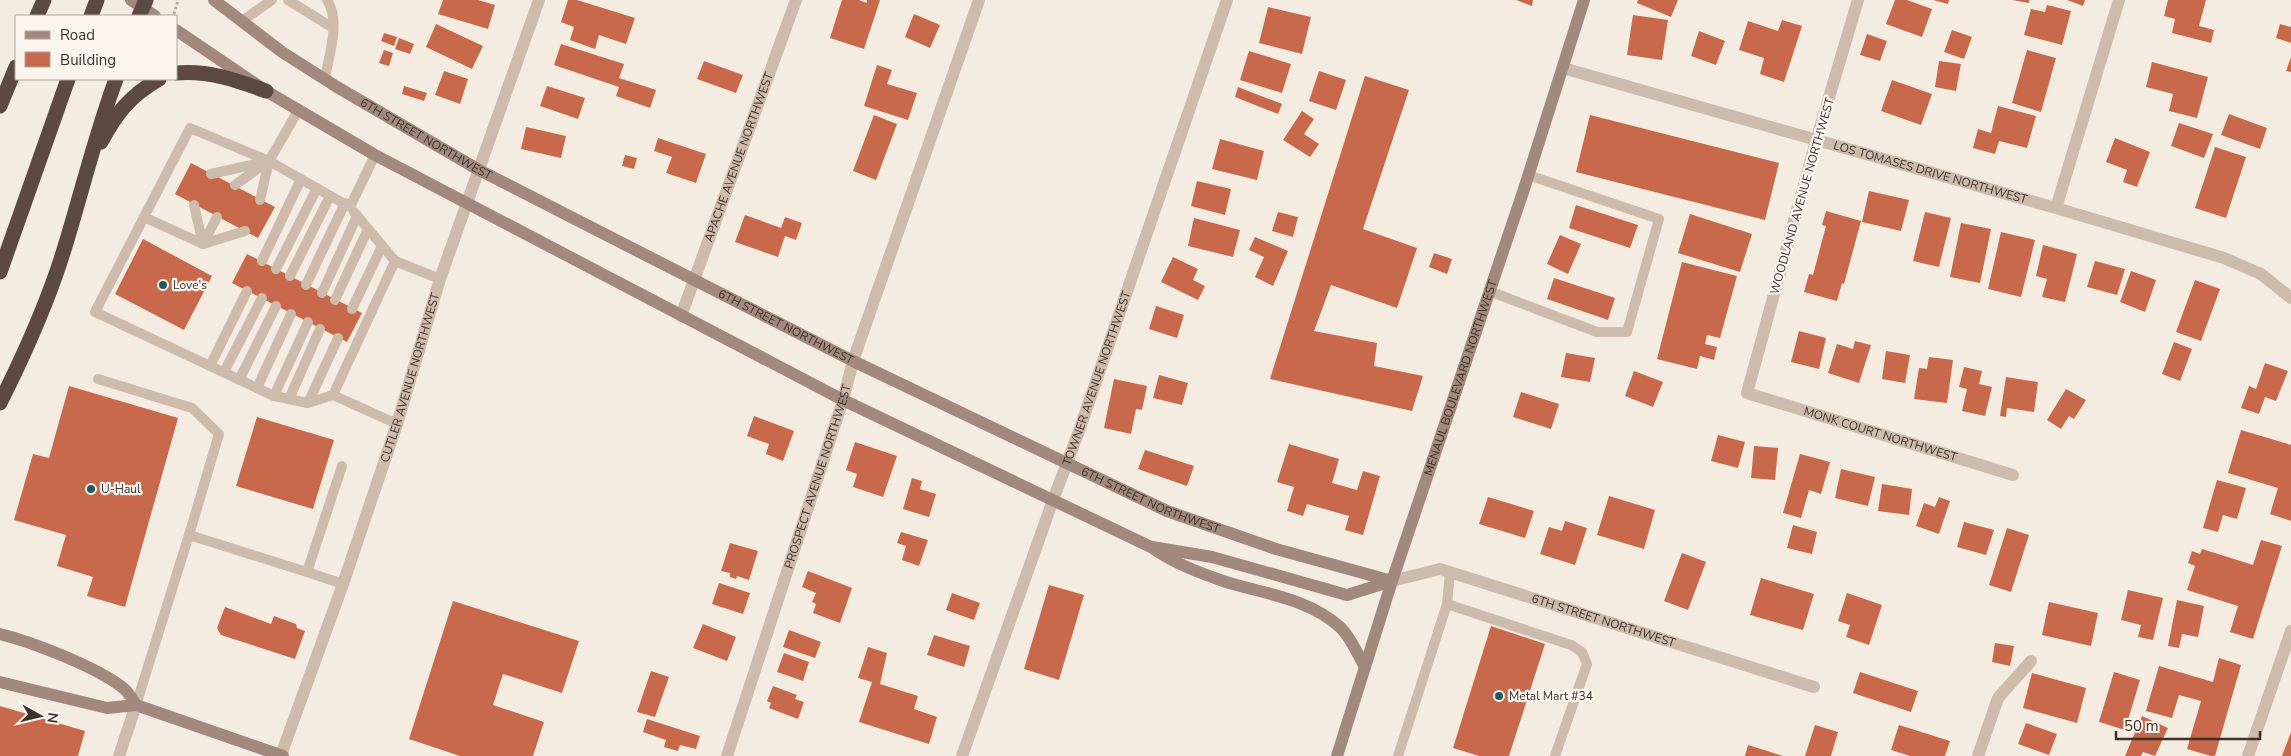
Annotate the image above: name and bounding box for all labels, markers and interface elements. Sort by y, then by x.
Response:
legend [15,15,178,80]
text: Road [60,25,95,45]
text: Building [60,50,116,70]
street label: APACHE AVENUE NORTHWEST [701,69,777,244]
street label: 6TH STREET NORTHWEST [357,94,496,184]
street label: WOODLAND AVENUE NORTHWEST [1766,95,1838,296]
street label: LOS TOMASES DRIVE NORTHWEST [1832,137,2030,208]
place label: Love's [173,277,207,293]
street label: MENAUL BOULEVARD NORTHWEST [1420,277,1501,478]
marker: Love's [157,279,169,291]
street label: 6TH STREET NORTHWEST [716,286,857,368]
street label: TOWNER AVENUE NORTHWEST [1059,288,1135,468]
street label: CUTLER AVENUE NORTHWEST [377,290,444,465]
street label: PROSPECT AVENUE NORTHWEST [781,382,855,571]
street label: MONK COURT NORTHWEST [1802,403,1960,466]
street label: 6TH STREET NORTHWEST [1078,463,1223,537]
place label: U-Haul [101,481,141,497]
marker: U-Haul [85,483,97,495]
street label: 6TH STREET NORTHWEST [1530,590,1678,651]
place label: Metal Mart #34 [1509,688,1593,704]
marker: Metal Mart #34 [1493,690,1505,702]
north arrow [15,691,65,741]
scale bar [2116,708,2260,740]
text: N [42,711,63,724]
text: 50 m [2124,716,2159,736]

